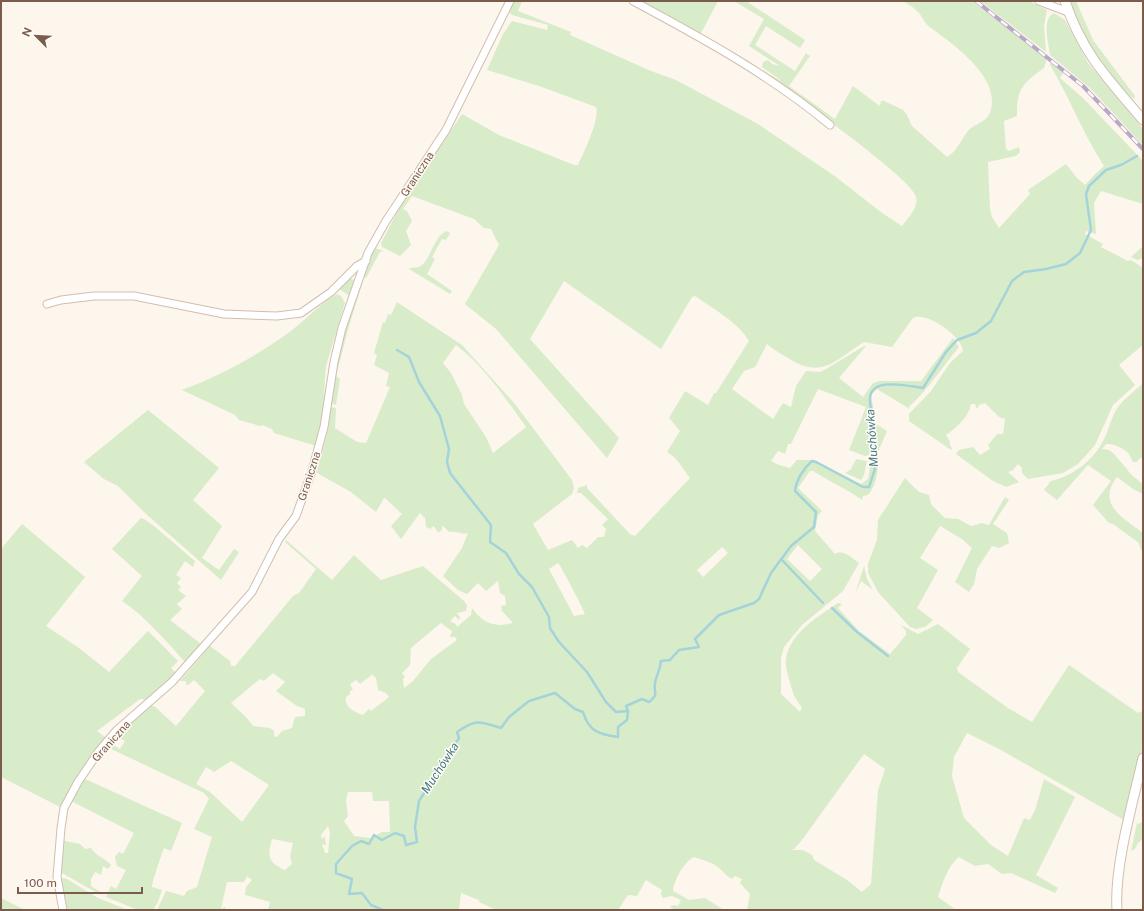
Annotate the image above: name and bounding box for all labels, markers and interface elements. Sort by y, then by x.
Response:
north arrow [16,16,56,56]
text: N [20,26,34,38]
street label: Graniczna [398,149,436,199]
water label: Muchówka [863,409,881,467]
street label: Graniczna [295,450,323,502]
street label: Graniczna [90,718,132,764]
water label: Muchówka [418,740,462,796]
scale bar [18,869,142,895]
text: 100 m [24,876,57,890]

